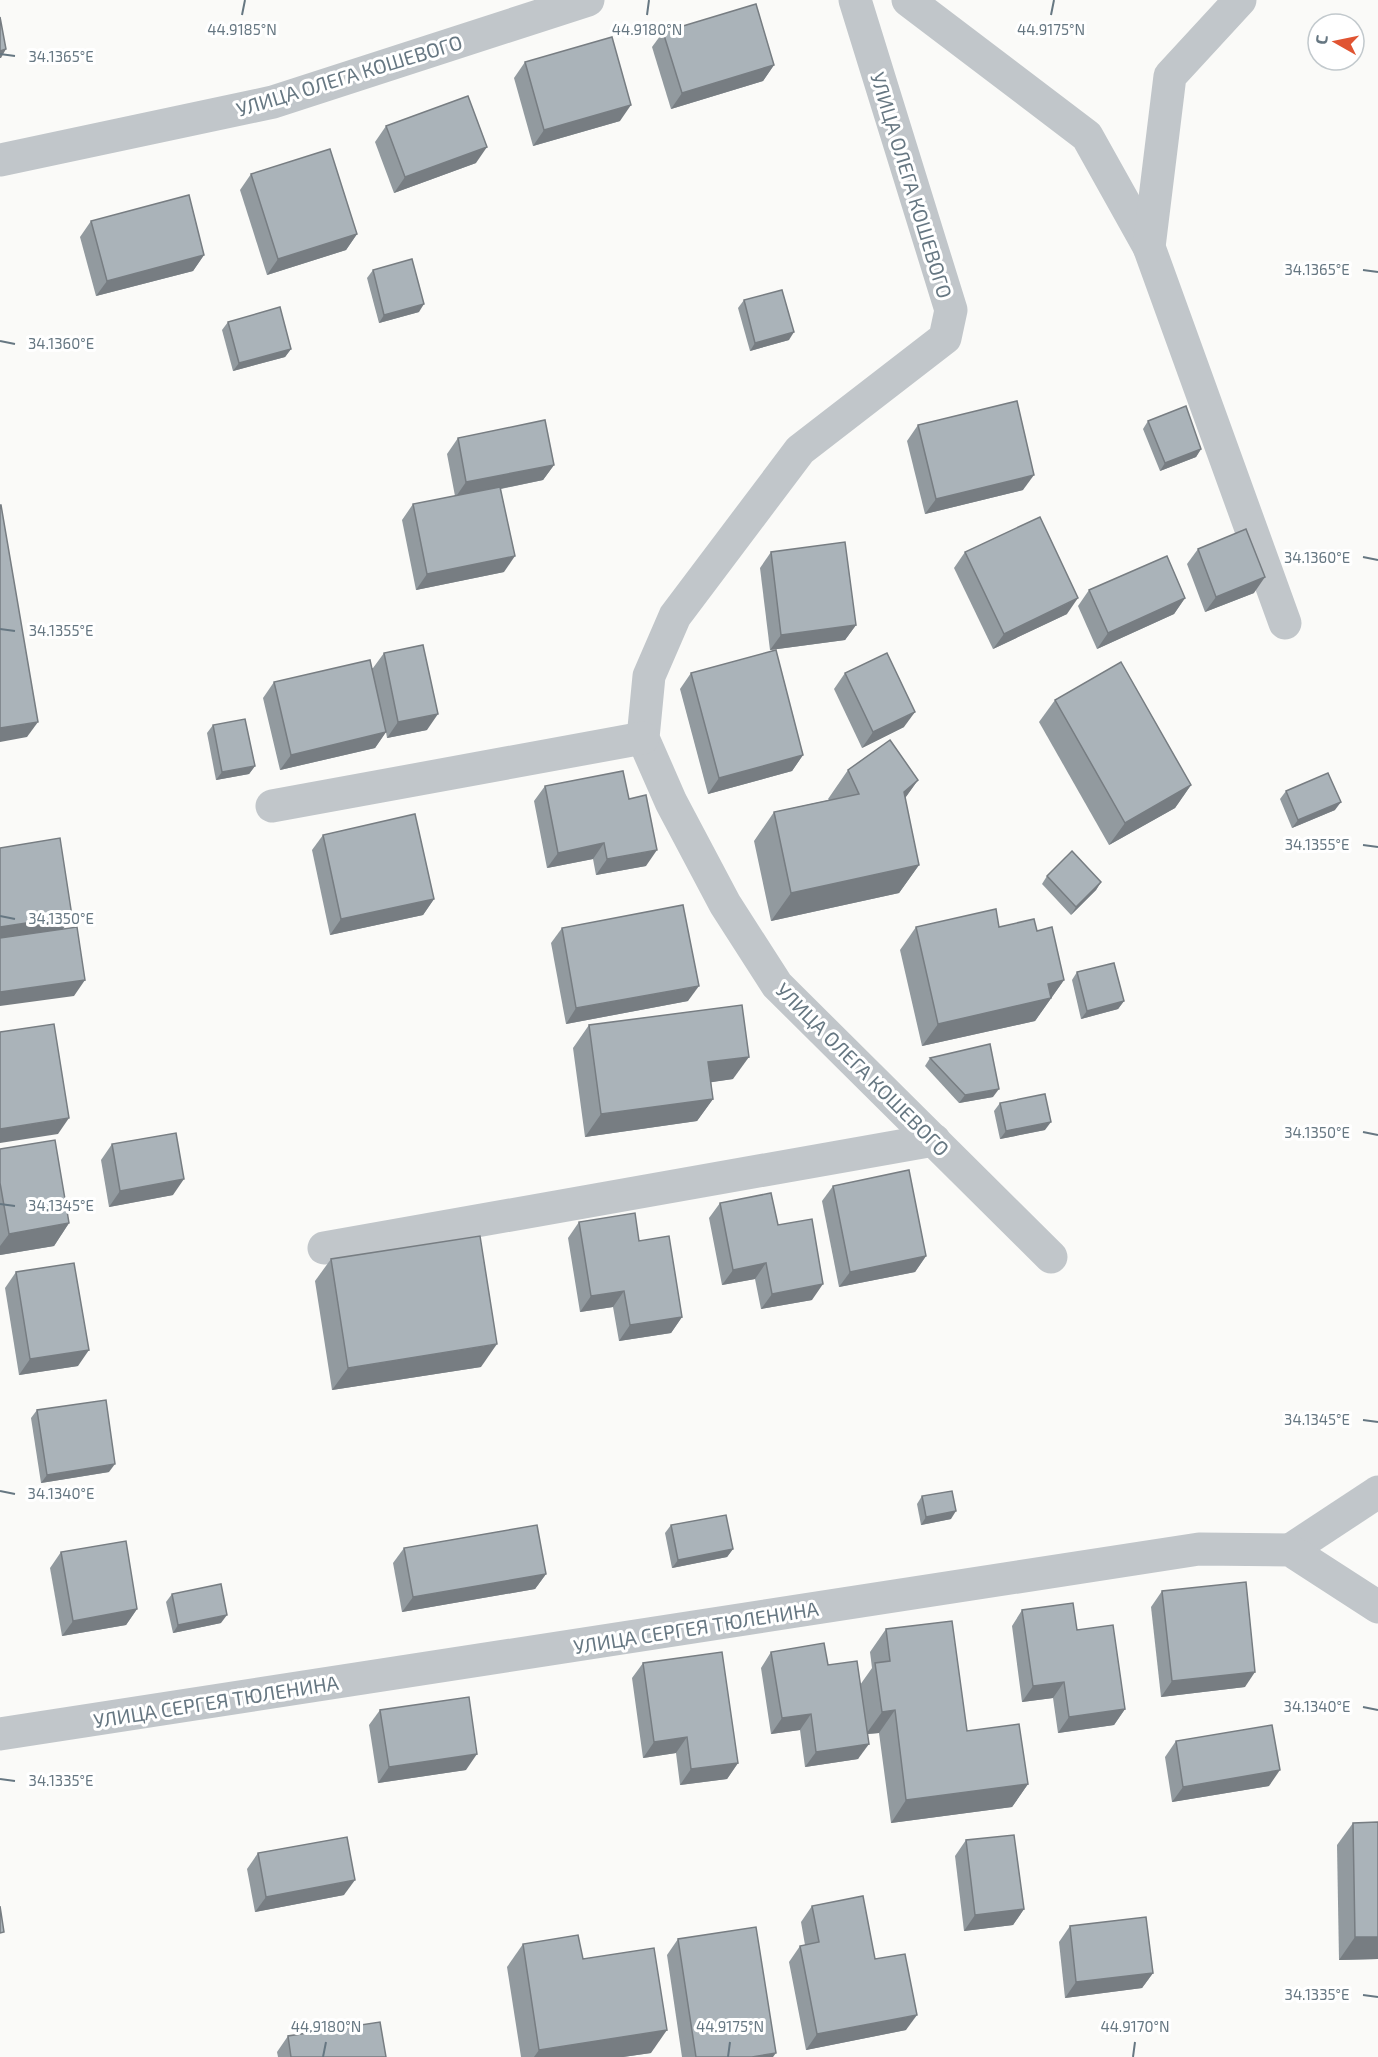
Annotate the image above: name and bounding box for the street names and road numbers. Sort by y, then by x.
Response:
street label: УЛИЦА ОЛЕГА КОШЕВОГО [233,29,465,121]
street label: УЛИЦА ОЛЕГА КОШЕВОГО [866,69,958,301]
street label: УЛИЦА ОЛЕГА КОШЕВОГО [771,977,955,1161]
street label: УЛИЦА СЕРГЕЯ ТЮЛЕНИНА [572,1596,821,1658]
street label: УЛИЦА СЕРГЕЯ ТЮЛЕНИНА [92,1670,341,1732]

